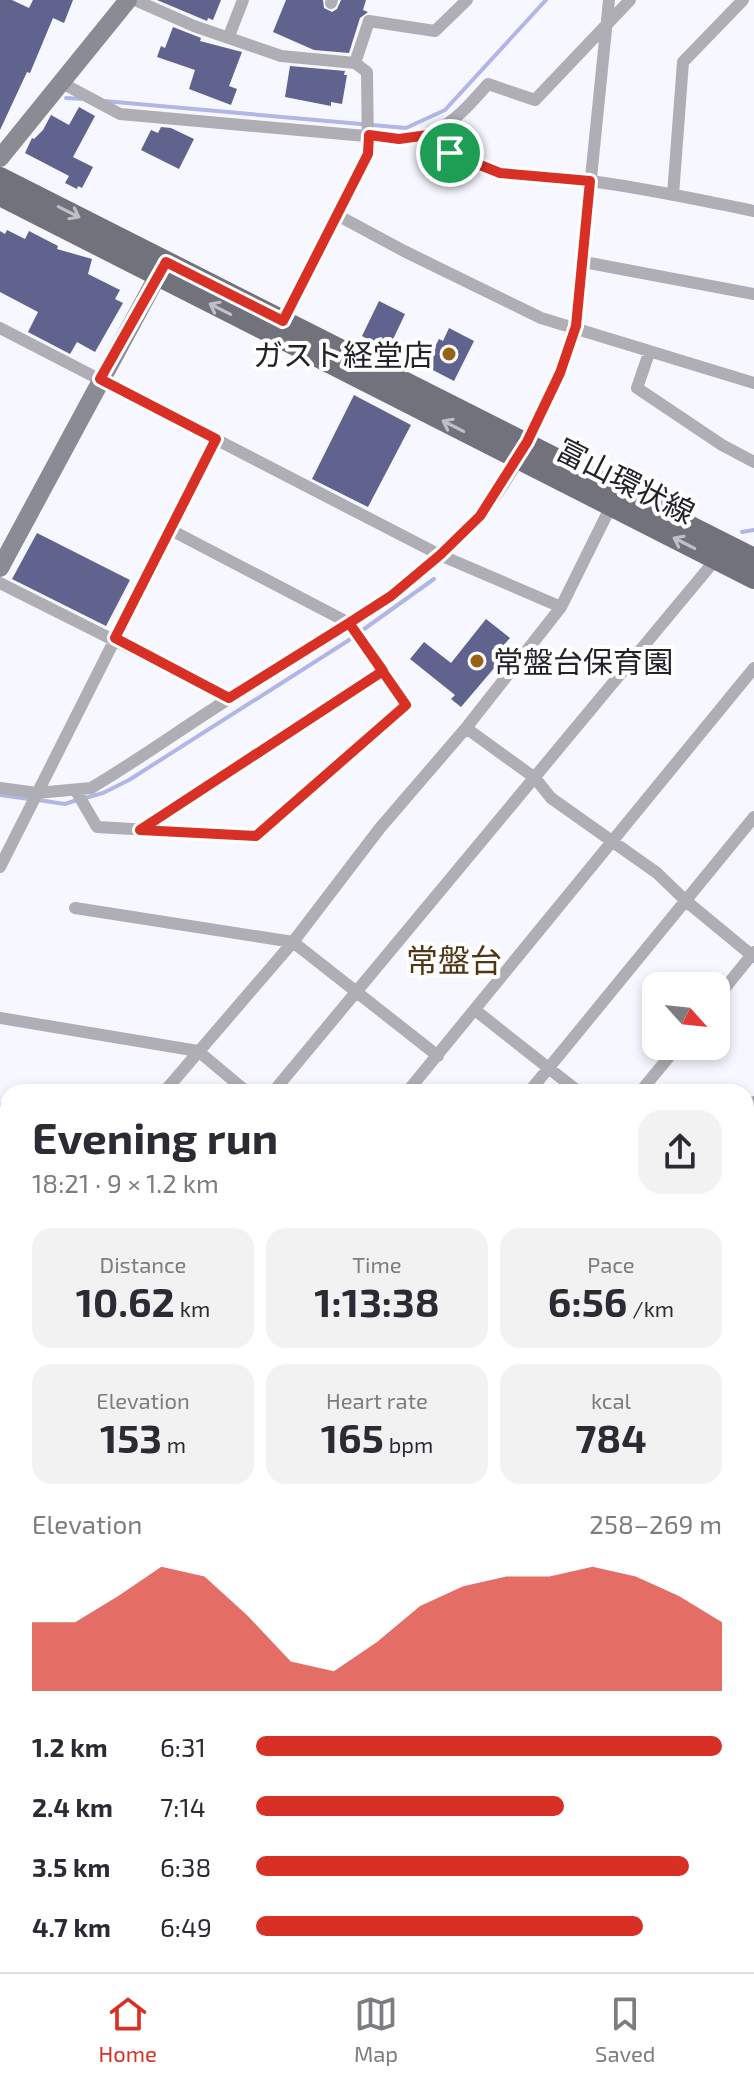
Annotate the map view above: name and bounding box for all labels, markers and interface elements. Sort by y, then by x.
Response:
pin [416,119,484,187]
icon: arrive [428,131,472,175]
one-way arrow [57,205,81,221]
one-way arrow [209,301,233,316]
place label: ガスト経堂店 [253,336,433,372]
marker: ガスト経堂店 [440,345,458,363]
one-way arrow [441,417,465,433]
street label: 富山環状線 [551,430,701,530]
one-way arrow [673,535,697,551]
place label: 常盤台保育園 [493,643,673,679]
marker: 常盤台保育園 [468,652,486,670]
district label: 常盤台 [406,940,502,978]
north arrow [642,972,730,1060]
map controls [642,972,730,1060]
text: Evening run [32,1110,278,1163]
button: share [638,1110,722,1194]
text: 18:21 · 9 × 1.2 km [32,1167,219,1198]
text: Distance [100,1251,186,1277]
text: Time [352,1251,402,1277]
text: Pace [587,1251,635,1277]
text: 10.62 [76,1277,175,1325]
text: 1:13:38 [314,1277,440,1325]
text: 6:56 [548,1277,627,1325]
text: km [175,1295,210,1321]
text: /km [627,1295,674,1321]
text: Elevation [96,1387,190,1413]
text: Heart rate [326,1387,428,1413]
text: kcal [591,1387,631,1413]
text: 153 [100,1413,162,1461]
text: 165 [321,1413,384,1461]
text: 784 [575,1413,647,1461]
text: m [162,1431,186,1457]
text: bpm [384,1431,433,1457]
text: Elevation [32,1508,142,1539]
text: 258–269 m [589,1508,722,1539]
text: 1.2 km [32,1731,108,1762]
text: 6:31 [160,1731,206,1762]
text: 2.4 km [32,1791,113,1822]
text: 7:14 [160,1791,206,1822]
text: 3.5 km [32,1851,111,1882]
text: 6:38 [160,1851,211,1882]
text: 4.7 km [32,1911,111,1942]
text: 6:49 [160,1911,212,1942]
tab: Home [99,1992,157,2066]
tab: Map [354,1992,398,2066]
tab: Saved [595,1992,655,2066]

